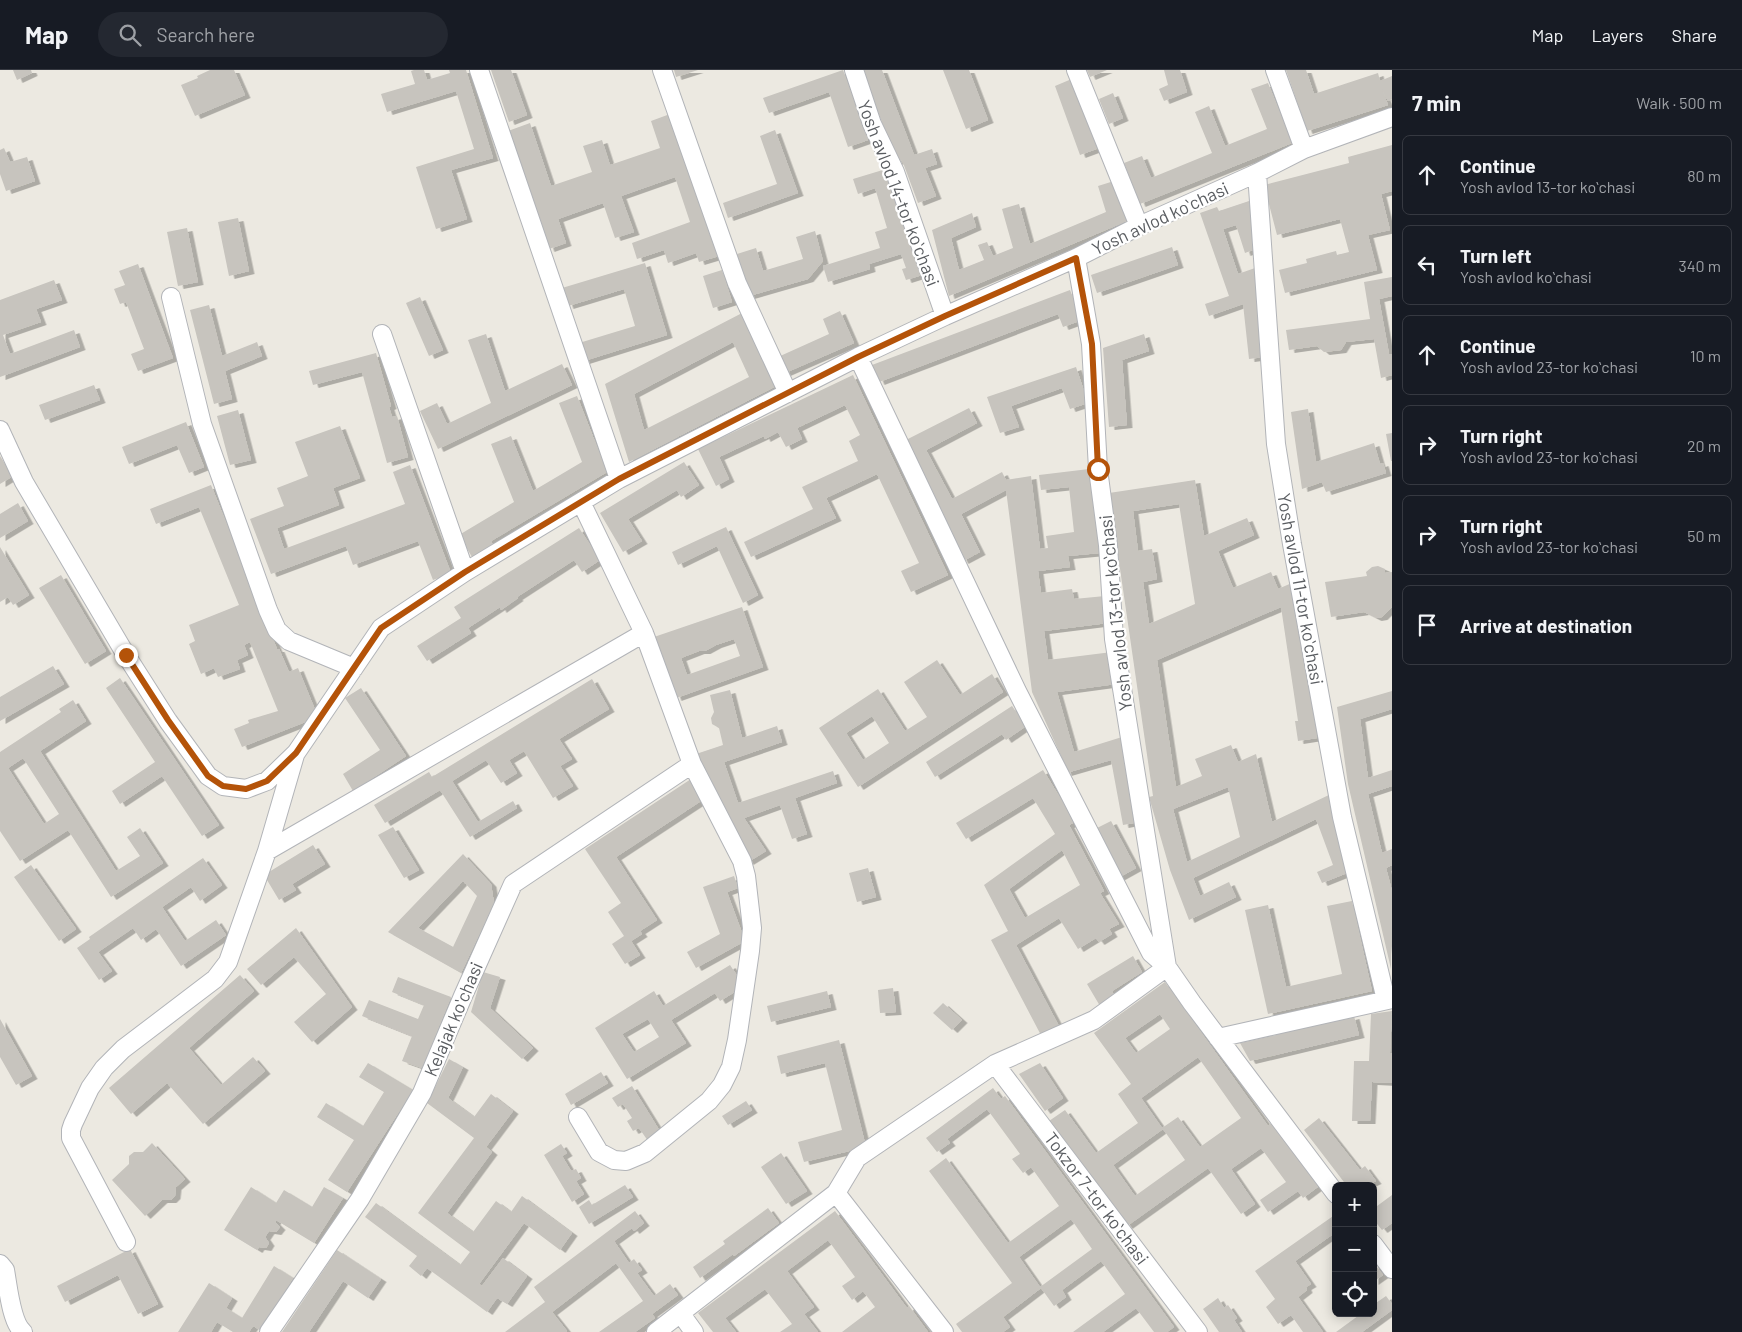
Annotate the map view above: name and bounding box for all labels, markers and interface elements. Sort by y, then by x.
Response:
search box [98,12,448,57]
text: Map [25,20,68,49]
icon: search [116,21,144,49]
text: Search here [156,23,255,46]
text: Map [1531,24,1563,46]
text: Layers [1591,24,1644,46]
text: Share [1672,24,1717,46]
text: 7 min [1412,90,1461,115]
text: Walk · 500 m [1636,93,1722,112]
street label: Yosh avlod 14-tor koʻchasi [853,97,945,289]
text: Continue [1460,154,1536,177]
icon: ahead [1413,161,1441,189]
text: 80 m [1687,166,1721,185]
street label: Yosh avlod koʻchasi [1088,177,1232,259]
text: Yosh avlod 13-tor koʻchasi [1460,177,1635,196]
text: Turn left [1460,244,1531,267]
icon: left [1413,251,1441,279]
text: 340 m [1678,256,1721,275]
text: Yosh avlod koʻchasi [1460,267,1592,286]
text: Continue [1460,334,1536,357]
icon: ahead [1413,341,1441,369]
text: 10 m [1690,346,1721,365]
text: Yosh avlod 23-tor koʻchasi [1460,357,1638,376]
text: Turn right [1460,424,1542,447]
icon: right [1413,431,1441,459]
text: 20 m [1687,436,1721,455]
text: Yosh avlod 23-tor koʻchasi [1460,447,1638,466]
route start [1087,458,1110,481]
street label: Yosh avlod 11-tor koʻchasi [1273,491,1329,687]
street label: Yosh avlod 13-tor koʻchasi [1094,514,1136,712]
text: Turn right [1460,514,1542,537]
icon: right [1413,521,1441,549]
text: 50 m [1687,526,1721,545]
text: Yosh avlod 23-tor koʻchasi [1460,537,1638,556]
icon: arrive [1413,611,1441,639]
text: Arrive at destination [1460,614,1632,637]
route end [115,644,138,667]
street label: Kelajak koʻchasi [419,958,487,1080]
street label: Tokzor 7-tor koʻchasi [1040,1127,1154,1269]
map controls [1332,1182,1377,1317]
button: + [1332,1182,1377,1227]
button: − [1332,1227,1377,1272]
button: locate [1332,1272,1377,1317]

